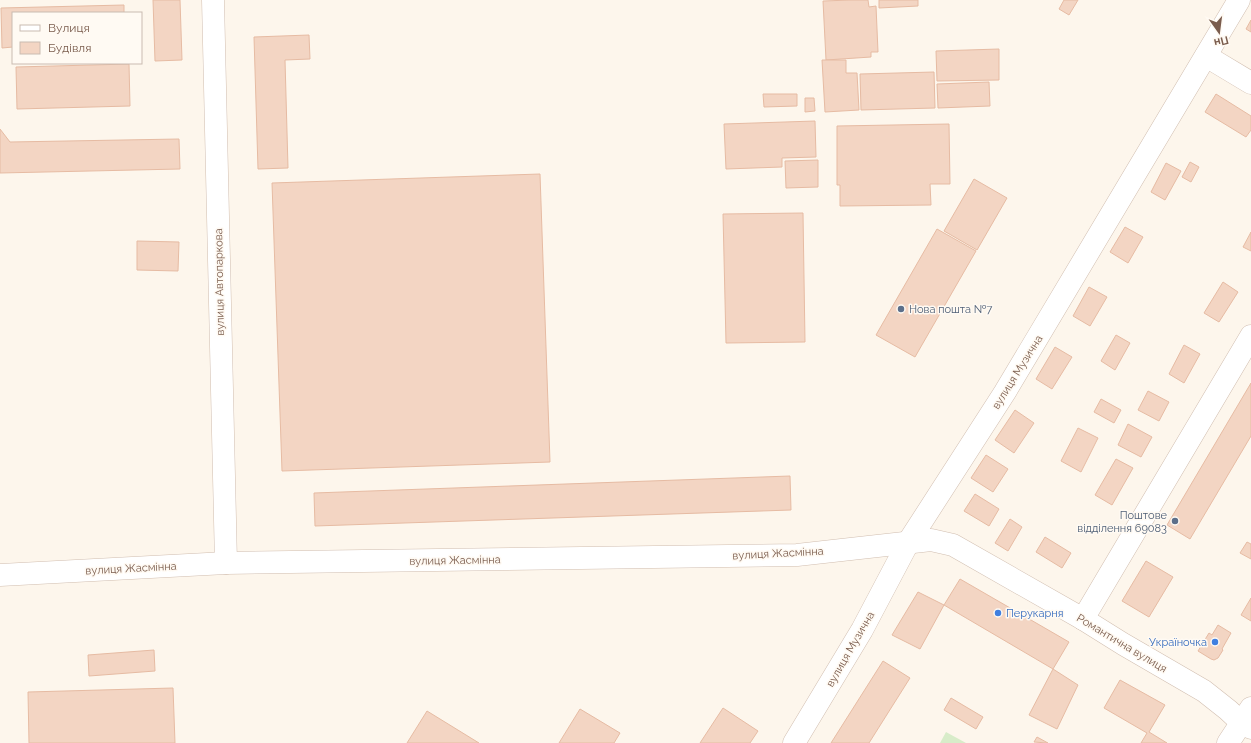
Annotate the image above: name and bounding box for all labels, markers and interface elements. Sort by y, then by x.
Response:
legend [12,12,142,64]
north arrow [1199,12,1239,52]
text: Вулиця [48,21,90,35]
text: Пн [1213,33,1230,49]
text: Будівля [48,41,91,55]
street label: вулиця Автопаркова [212,228,227,336]
place label: Нова пошта №7 [909,303,992,316]
marker: Нова пошта №7 [896,304,906,314]
street label: вулиця Музична [989,333,1045,412]
place label: Поштове відділення 69083 [1077,509,1168,535]
marker: Поштове відділення 69083 [1170,516,1180,526]
street label: вулиця Жасмінна [732,545,824,562]
street label: вулиця Жасмінна [409,553,501,568]
street label: вулиця Жасмінна [85,560,177,577]
place label: Перукарня [1006,607,1063,620]
marker: Перукарня [993,608,1003,618]
street label: вулиця Музична [824,609,877,689]
street label: Романтична вулиця [1074,611,1169,675]
place label: Україночка [1149,636,1207,649]
marker: Україночка [1210,637,1220,647]

